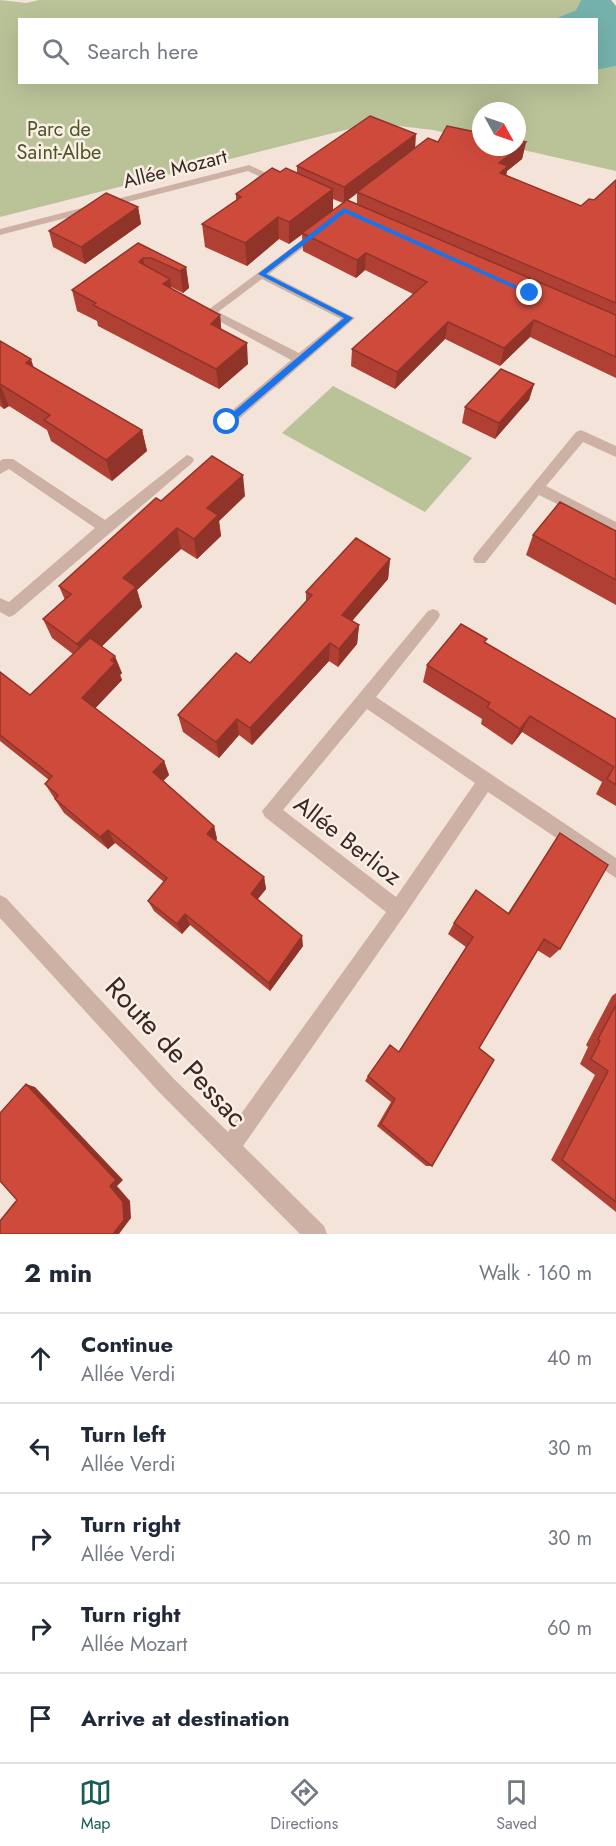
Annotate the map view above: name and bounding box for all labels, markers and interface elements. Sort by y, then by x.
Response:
search box [18,18,598,84]
icon: search [39,35,72,68]
text: Search here [87,35,198,67]
north arrow [472,102,526,156]
park label: Parc de Saint-Albe [17,115,101,167]
street label: Allée Mozart [120,142,230,196]
route end [516,279,542,305]
route start [213,408,239,434]
street label: Allée Berlioz [287,787,409,893]
street label: Route de Pessac [95,968,257,1136]
text: 2 min [24,1254,92,1292]
text: Walk · 160 m [479,1259,592,1288]
text: Continue [81,1328,173,1360]
icon: ahead [24,1342,57,1375]
text: 40 m [547,1344,592,1373]
text: Allée Verdi [81,1360,175,1389]
text: Turn left [81,1418,166,1450]
icon: left [24,1432,57,1465]
text: 30 m [547,1434,592,1463]
text: Allée Verdi [81,1450,175,1479]
text: Turn right [81,1508,181,1540]
icon: right [24,1522,57,1555]
text: 30 m [547,1524,592,1553]
text: Allée Verdi [81,1540,175,1569]
text: Turn right [81,1598,181,1630]
icon: right [24,1612,57,1645]
text: 60 m [547,1614,592,1643]
text: Allée Mozart [81,1630,187,1659]
icon: arrive [24,1702,57,1735]
text: Arrive at destination [81,1702,290,1734]
tab: Map [79,1776,112,1835]
tab: Directions [270,1776,338,1835]
tab: Saved [496,1776,537,1835]

